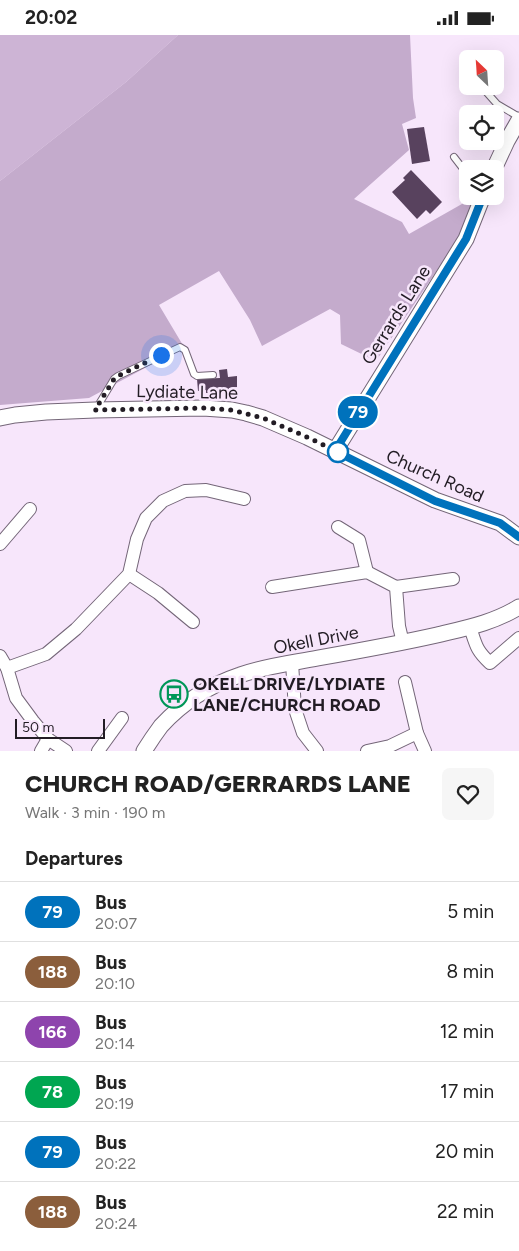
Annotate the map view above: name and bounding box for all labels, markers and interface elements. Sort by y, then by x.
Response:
text: 20:02 [25,6,77,29]
north arrow [459,50,504,95]
map controls [459,50,504,205]
button: locate [459,105,504,150]
button: layers [459,160,504,205]
street label: Gerrards Lane [357,261,435,369]
your location [149,343,174,368]
street label: Lydiate Lane [136,380,238,404]
line badge: 79 [336,396,380,428]
text: 79 [348,401,368,423]
unlabelled marker [327,441,349,463]
street label: Church Road [383,445,487,507]
street label: Okell Drive [272,621,361,659]
place label: OKELL DRIVE/LYDIATE LANE/CHURCH ROAD [193,673,386,716]
bus stop icon: OKELL DRIVE/LYDIATE LANE/CHURCH ROAD [159,679,189,709]
scale bar [15,716,105,739]
text: 50 m [22,719,54,736]
button: heart [442,768,494,820]
text: CHURCH ROAD/GERRARDS LANE [25,769,411,798]
text: Walk · 3 min · 190 m [25,803,166,822]
text: Departures [25,847,123,870]
text: Bus [95,891,126,914]
text: 5 min [447,900,494,923]
text: 79 [42,901,63,923]
text: 20:07 [95,914,137,933]
text: Bus [95,951,126,974]
text: 8 min [446,960,494,983]
text: 188 [38,961,67,983]
text: 20:10 [95,974,135,993]
text: Bus [95,1011,126,1034]
text: 12 min [440,1020,494,1043]
text: 166 [38,1021,67,1043]
text: 20:14 [95,1034,135,1053]
text: Bus [95,1071,126,1094]
text: 17 min [440,1080,494,1103]
text: 78 [42,1081,63,1103]
text: 20:19 [95,1094,134,1113]
text: Bus [95,1131,126,1154]
text: 20 min [435,1140,494,1163]
text: 79 [42,1141,63,1163]
text: 20:22 [95,1154,136,1173]
text: Bus [95,1191,126,1214]
text: 22 min [437,1200,494,1223]
text: 188 [38,1201,67,1223]
text: 20:24 [95,1214,137,1233]

